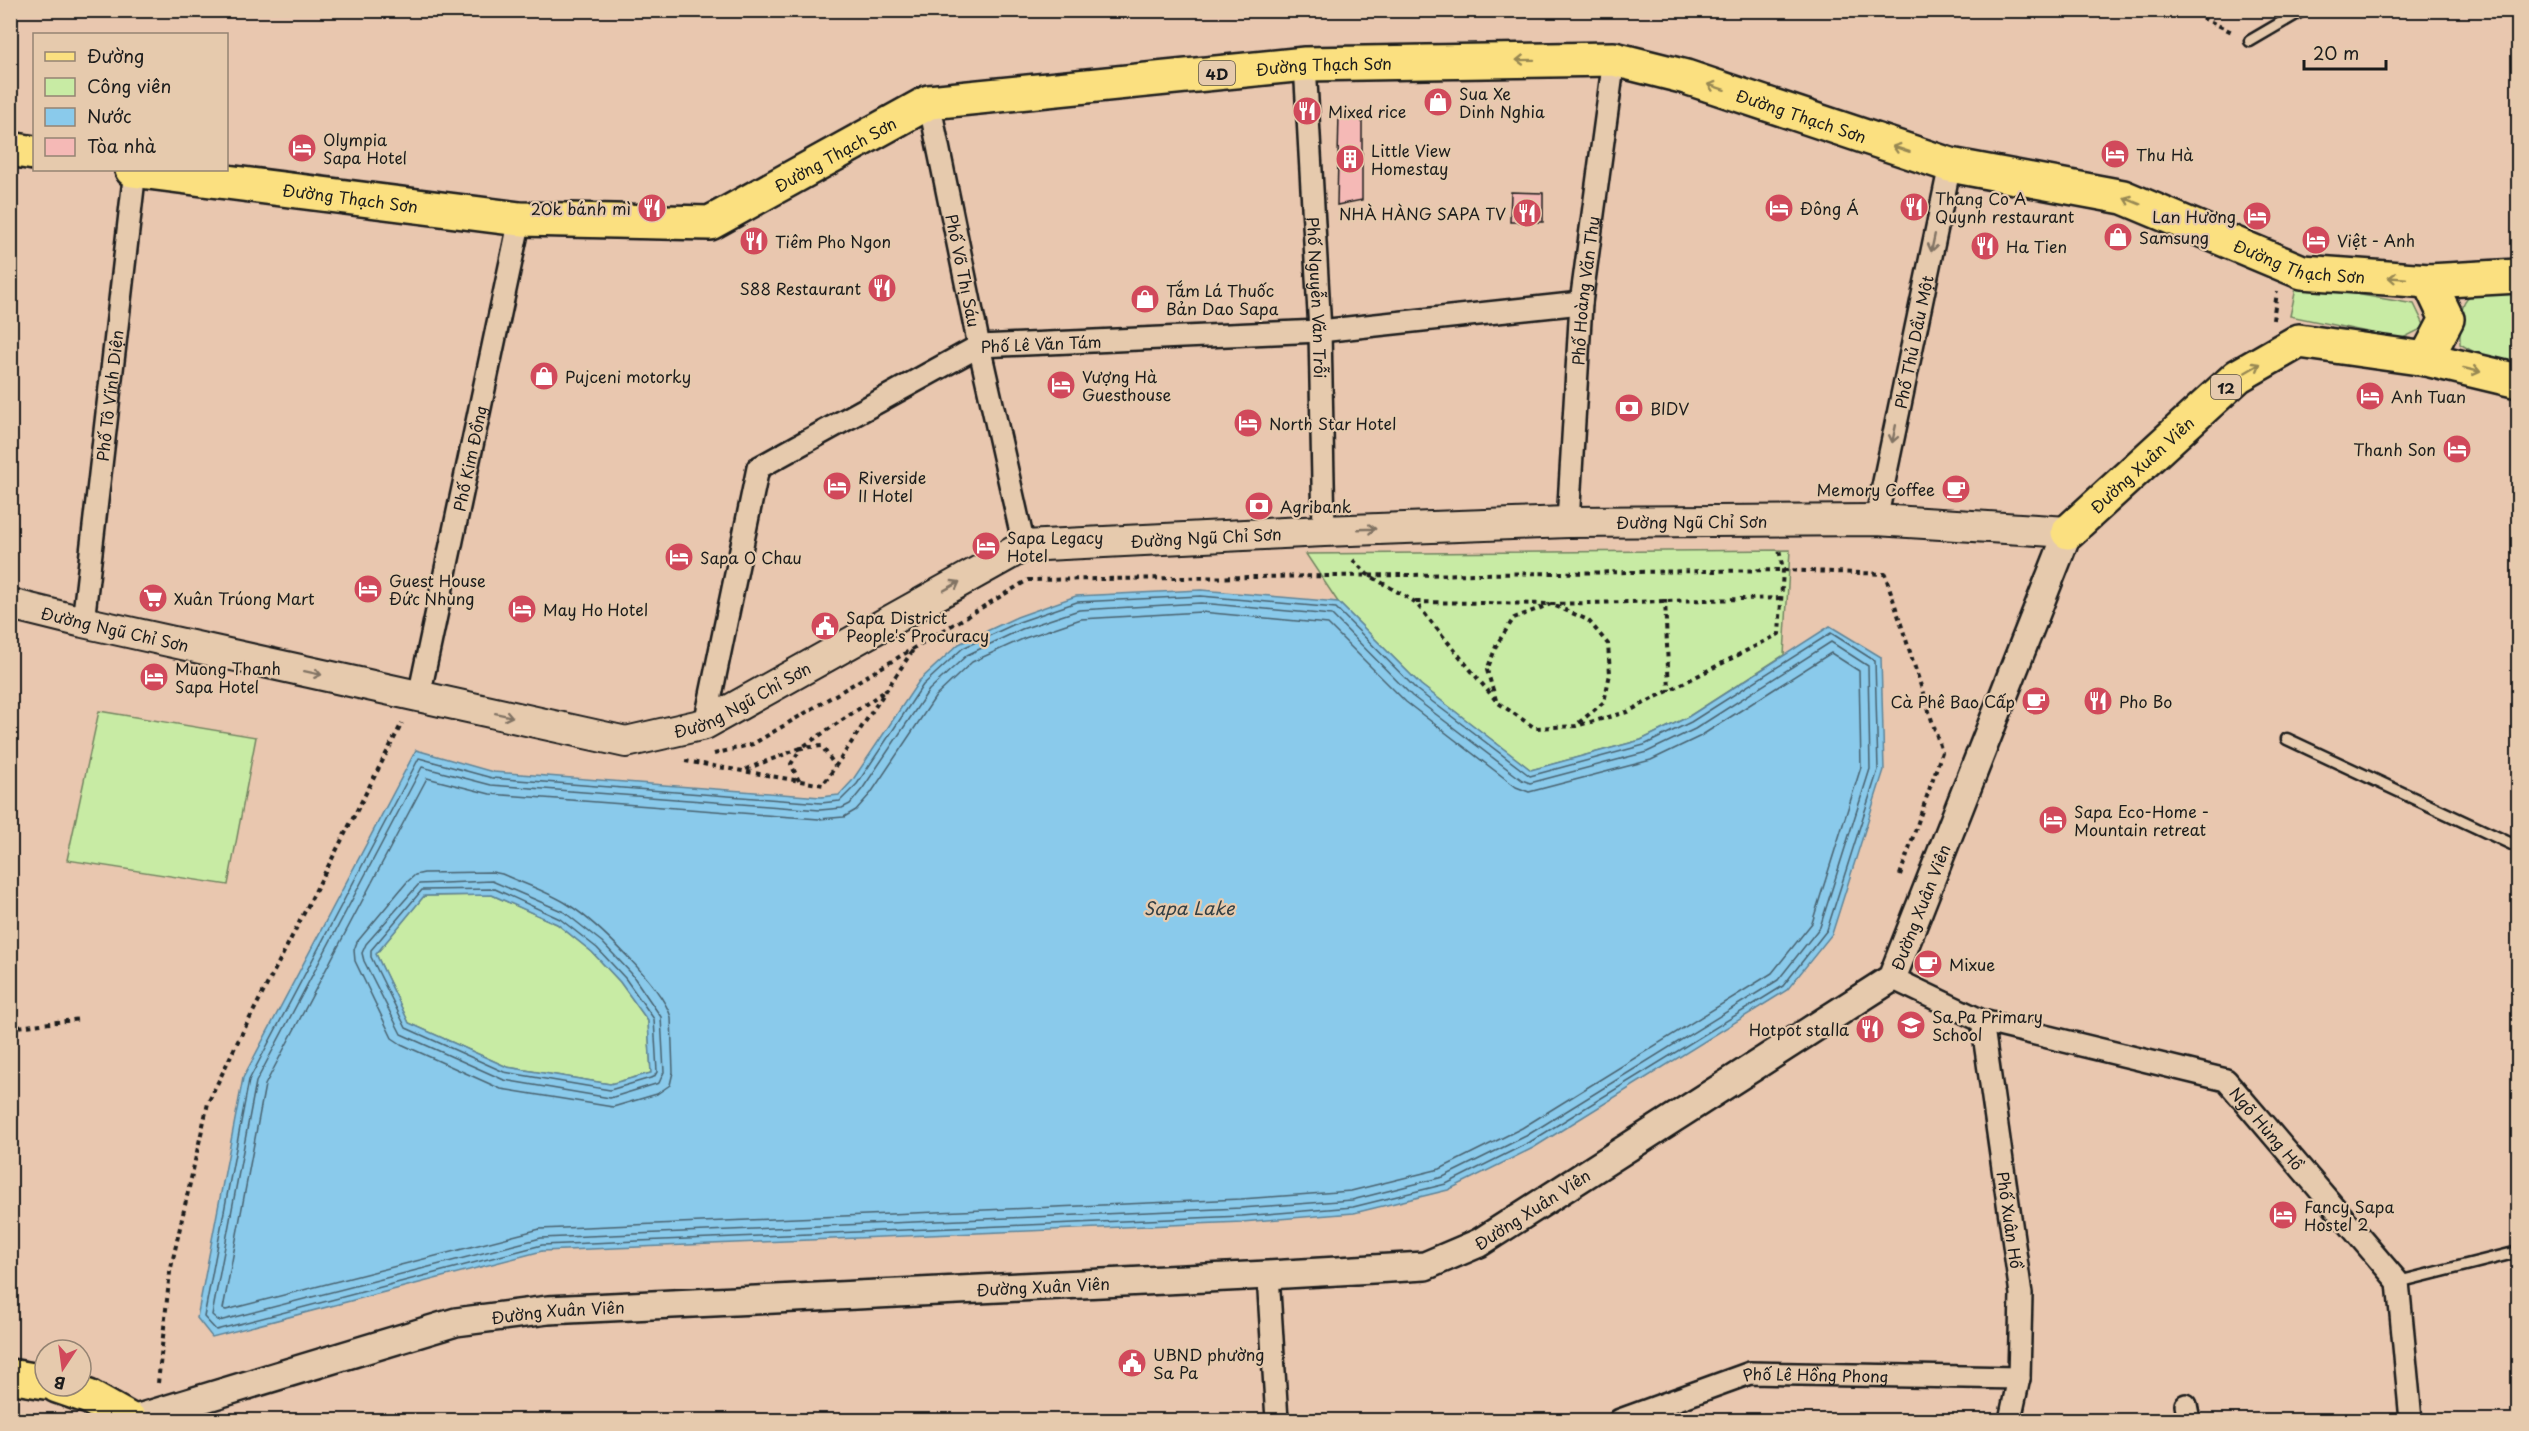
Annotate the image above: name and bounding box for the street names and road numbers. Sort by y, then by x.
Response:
street label: Đường Thạch Sơn [1255,51,1392,81]
road number: 4D [1199,61,1235,85]
street label: Đường Thạch Sơn [1733,83,1870,148]
street label: Đường Thạch Sơn [770,110,900,197]
street label: Đường Thạch Sơn [281,177,419,218]
street label: Phố Võ Thị Sáu [940,212,987,329]
street label: Phố Hoàng Văn Thụ [1565,214,1605,366]
street label: Phố Nguyễn Văn Trỗi [1302,216,1333,379]
street label: Đường Thạch Sơn [2230,233,2366,288]
street label: Phố Thủ Dầu Một [1888,273,1939,411]
street label: Phố Tô Vĩnh Diện [90,329,129,462]
street label: Phố Lê Văn Tám [980,329,1102,358]
road number: 12 [2211,375,2241,399]
street label: Phố Kim Đồng [446,403,492,514]
street label: Đường Xuân Viên [2084,410,2199,518]
street label: Đường Ngũ Chỉ Sơn [1616,509,1767,534]
street label: Đường Ngũ Chỉ Sơn [1130,521,1282,553]
street label: Đường Ngũ Chỉ Sơn [39,600,191,657]
street label: Đường Ngũ Chỉ Sơn [671,655,815,743]
street label: Đường Xuân Viên [1884,841,1956,974]
street label: Ngõ Hùng Hồ [2225,1081,2310,1175]
street label: Đường Xuân Viên [1469,1163,1595,1255]
street label: Phố Xuân Hồ [1992,1170,2029,1271]
street label: Đường Xuân Viên [976,1271,1110,1301]
street label: Đường Xuân Viên [490,1294,625,1329]
street label: Phố Lê Hồng Phong [1739,1361,1889,1388]

